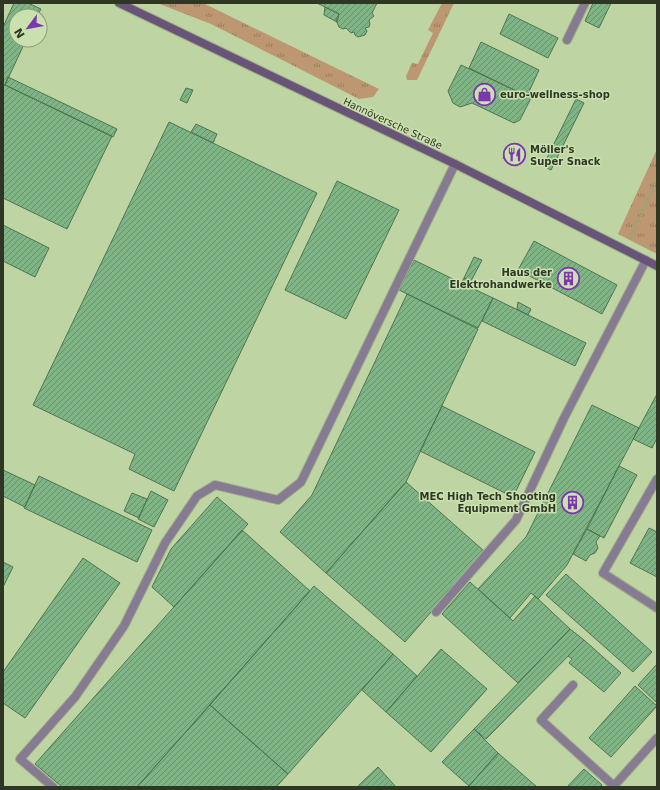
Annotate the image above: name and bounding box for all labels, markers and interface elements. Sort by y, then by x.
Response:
north arrow [8,8,48,48]
text: N [12,26,28,40]
shop icon: euro-wellness-shop [472,81,498,107]
place label: euro-wellness-shop [500,89,610,100]
street label: Hannöversche Straße [342,96,444,151]
restaurant icon: Möller's Super Snack [501,142,527,168]
place label: Möller's Super Snack [530,144,601,167]
building icon: Haus der Elektrohandwerke [555,265,581,291]
place label: Haus der Elektrohandwerke [449,267,552,290]
building icon: MEC High Tech Shooting Equipment GmbH [559,489,585,515]
place label: MEC High Tech Shooting Equipment GmbH [419,491,556,514]

